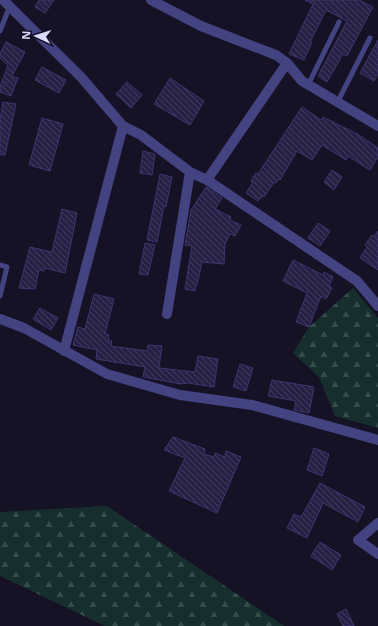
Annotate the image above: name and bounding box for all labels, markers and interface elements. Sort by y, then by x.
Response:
north arrow [16,16,56,56]
text: N [18,30,33,40]

